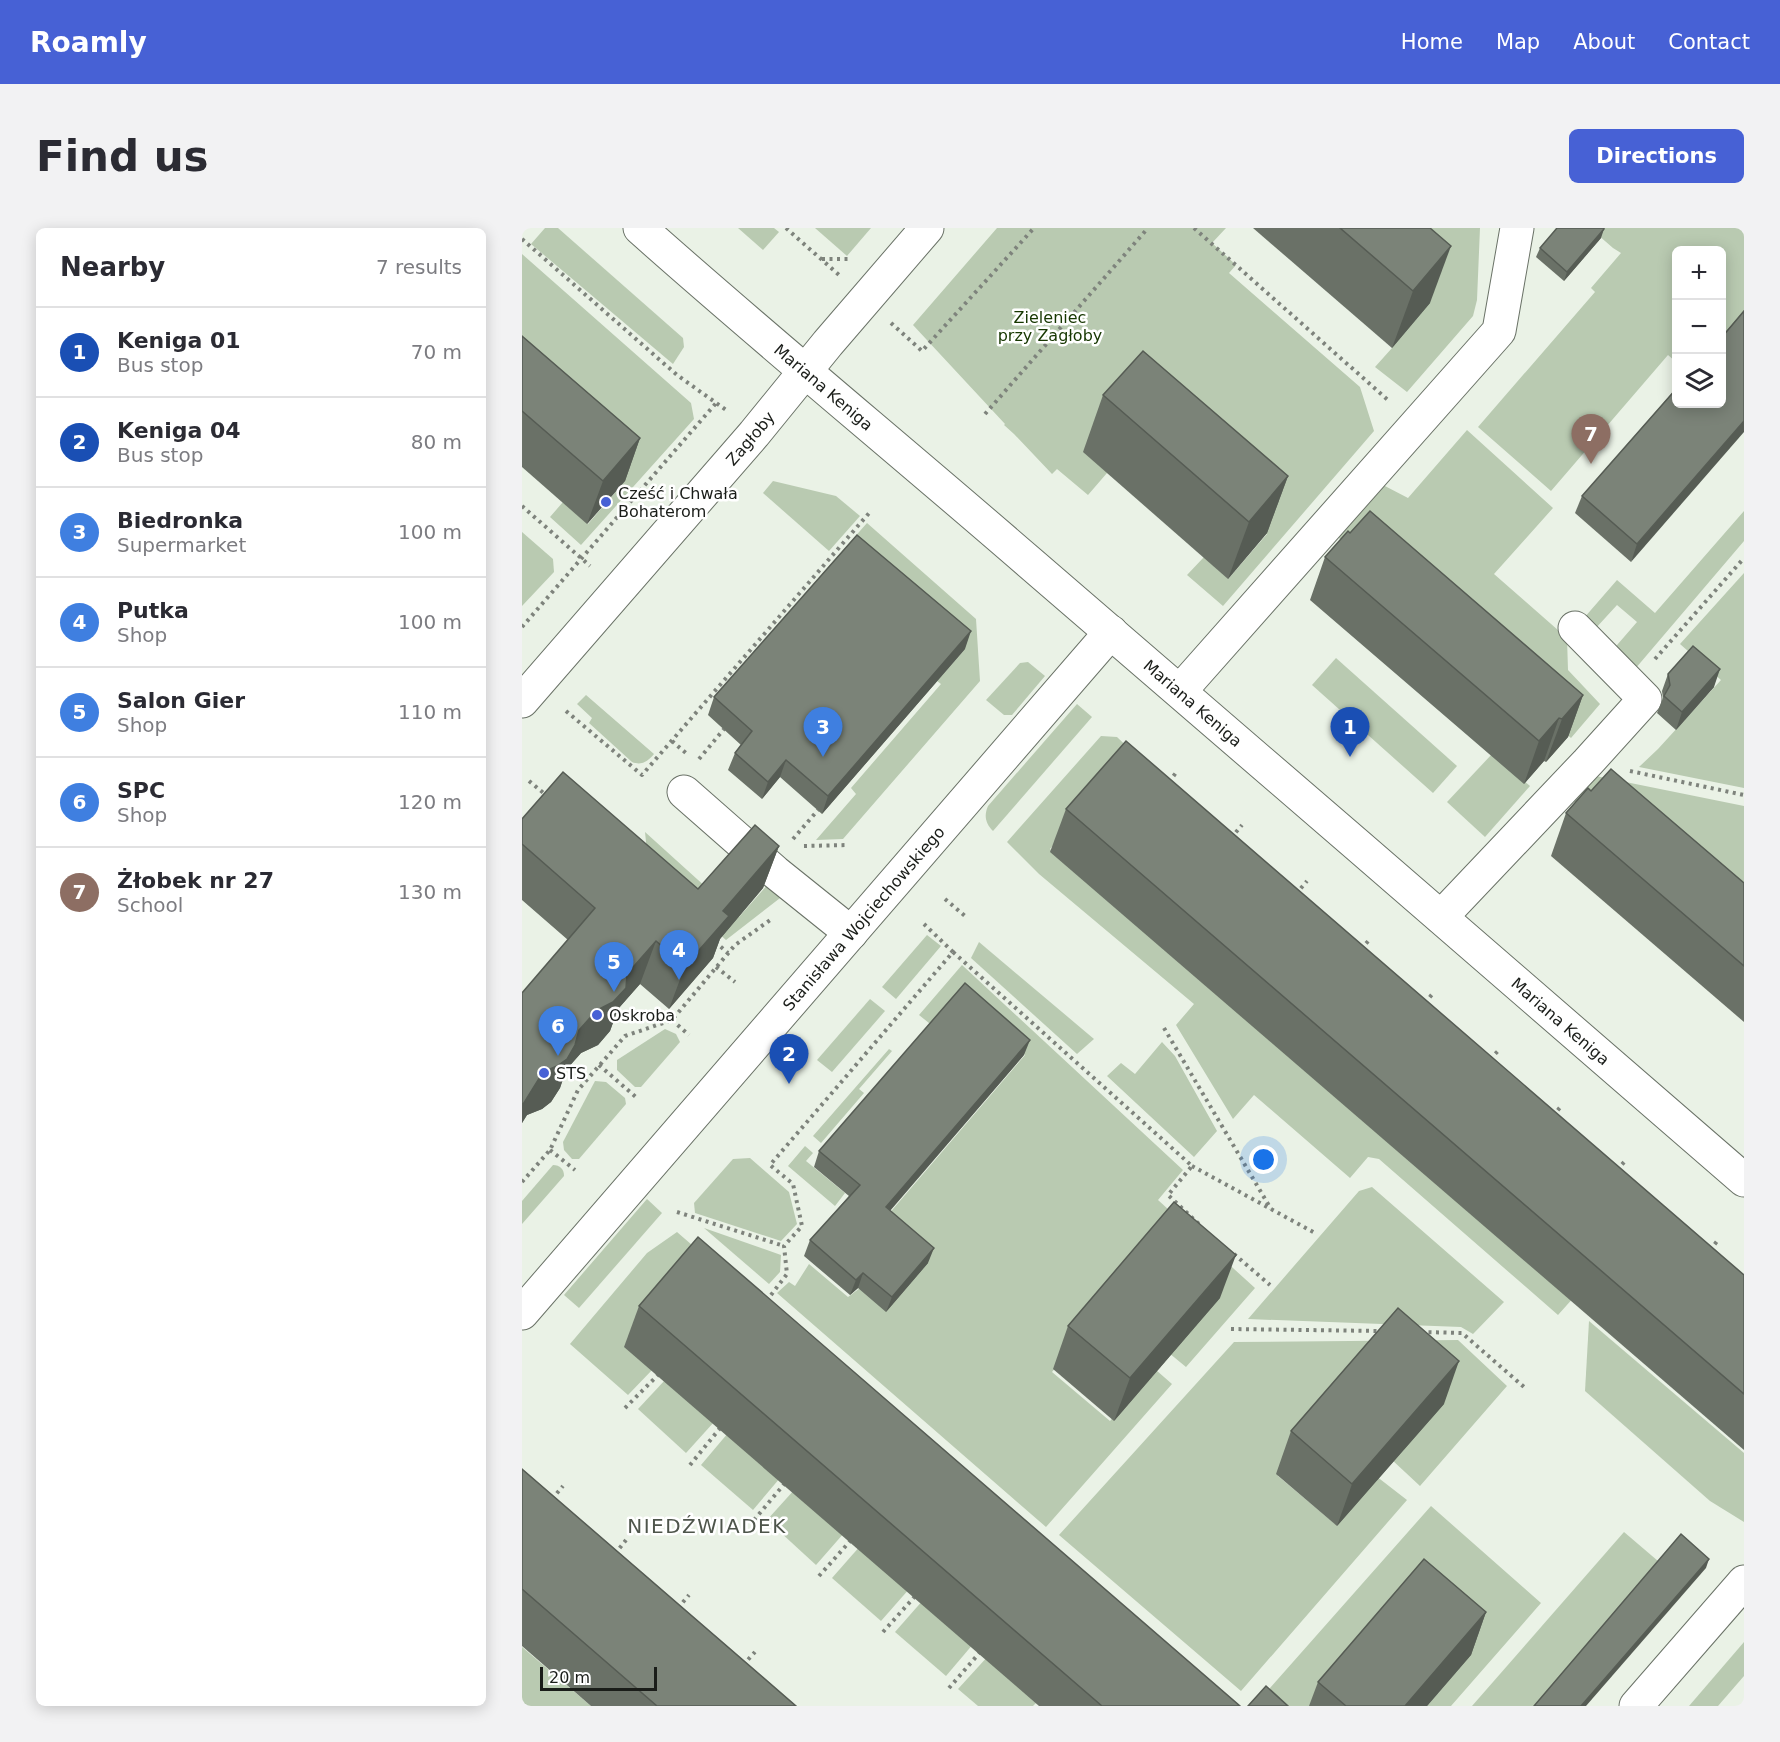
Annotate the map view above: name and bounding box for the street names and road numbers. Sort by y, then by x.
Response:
street label: Mariana Keniga [770,340,877,435]
street label: Zagłoby [722,408,779,469]
street label: Mariana Keniga [1140,656,1246,751]
street label: Stanisława Wojciechowskiego [779,822,949,1015]
street label: Mariana Keniga [1507,974,1613,1069]

